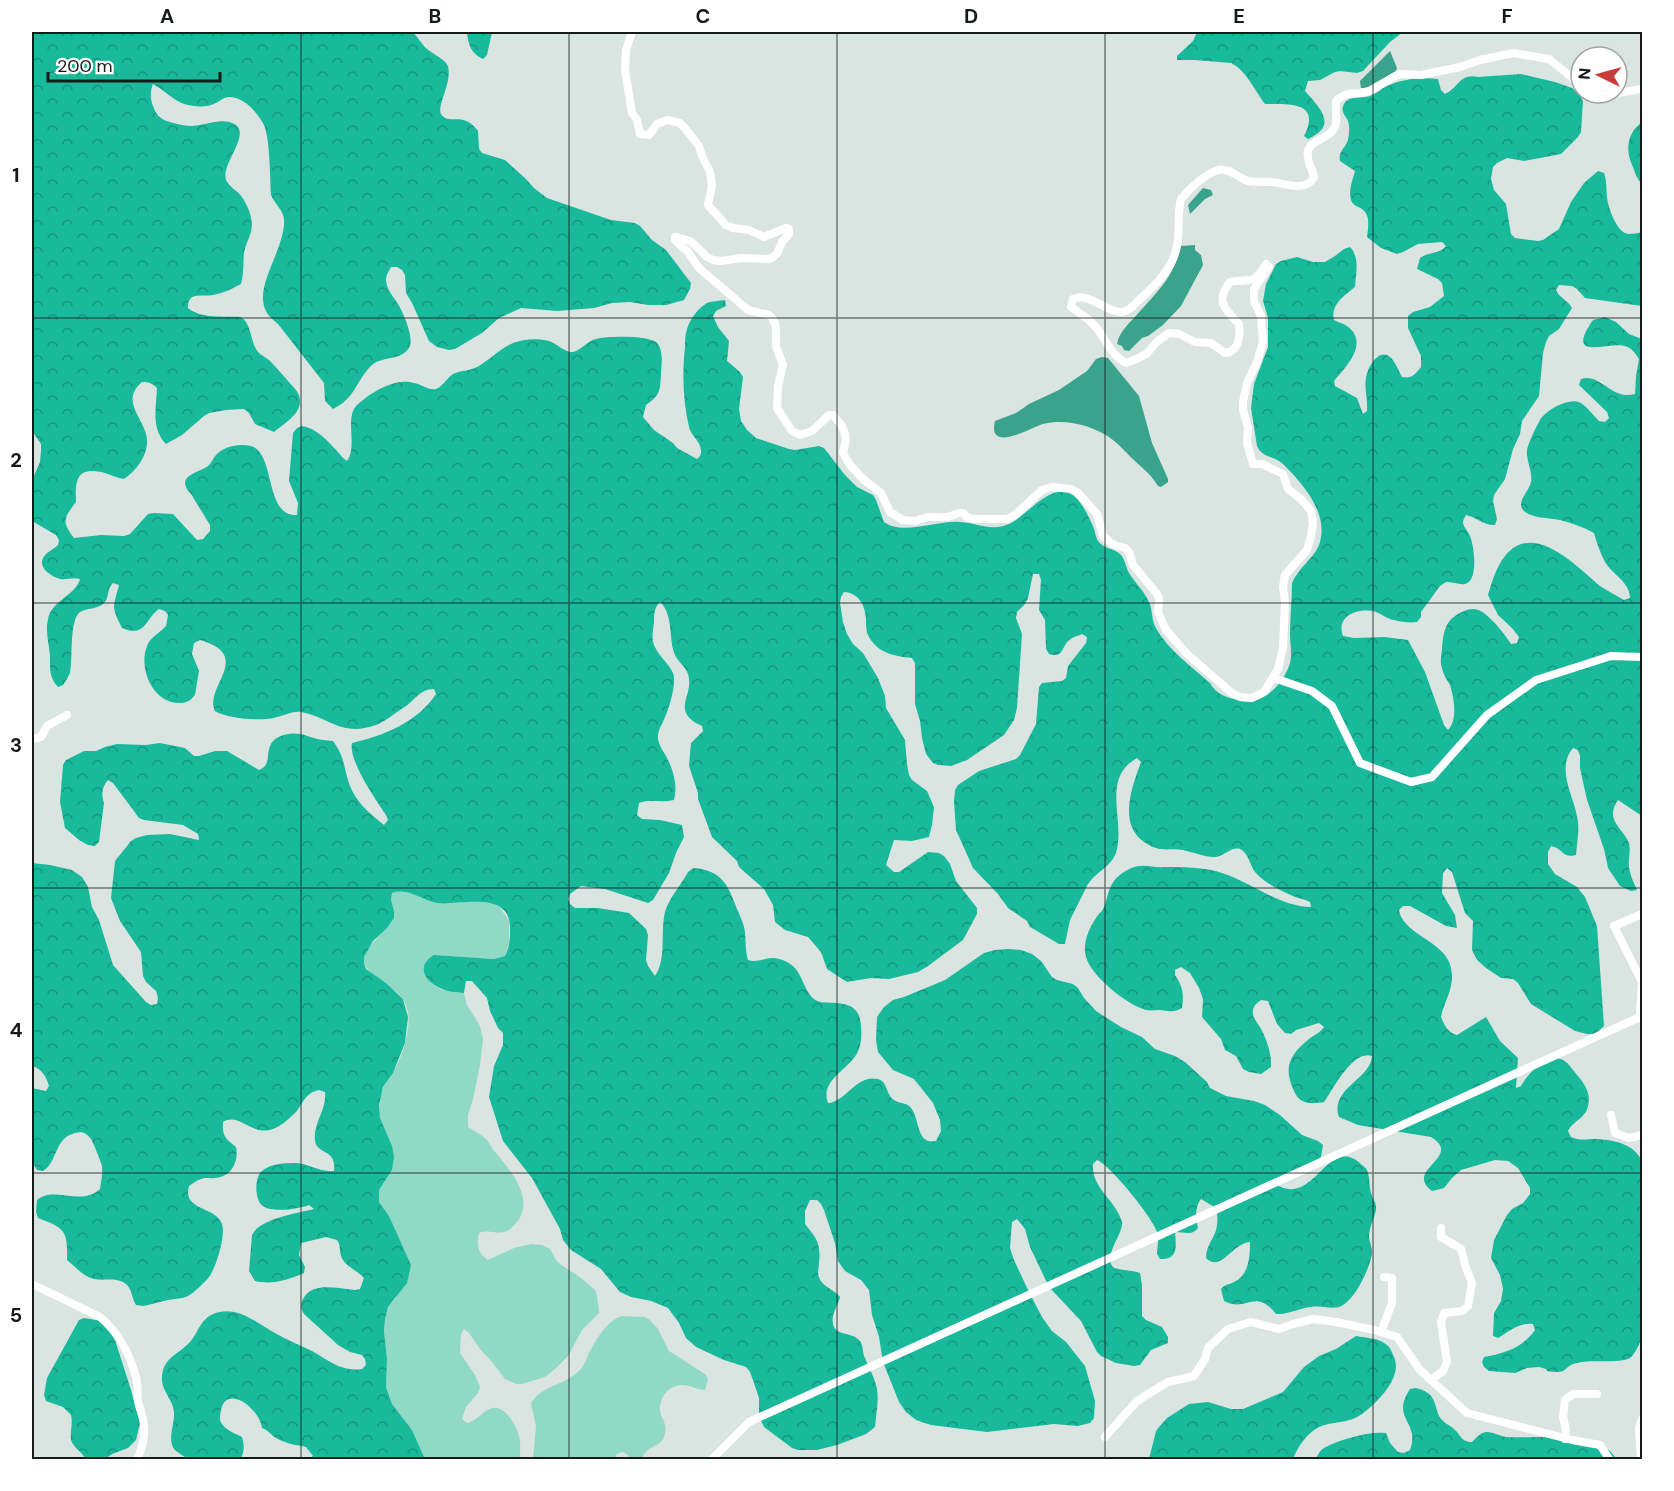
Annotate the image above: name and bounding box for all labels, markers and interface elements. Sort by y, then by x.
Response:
text: A [160,3,174,29]
text: B [429,3,441,29]
text: C [696,3,710,29]
text: D [964,3,978,29]
text: E [1233,3,1245,29]
text: F [1501,3,1513,29]
scale bar [48,45,220,83]
north arrow [1569,45,1629,105]
text: 200 m [57,54,113,78]
text: N [1574,67,1596,80]
text: 1 [12,162,20,188]
text: 2 [10,447,22,473]
text: 3 [10,732,22,758]
text: 4 [10,1017,23,1043]
text: 5 [10,1302,22,1328]

